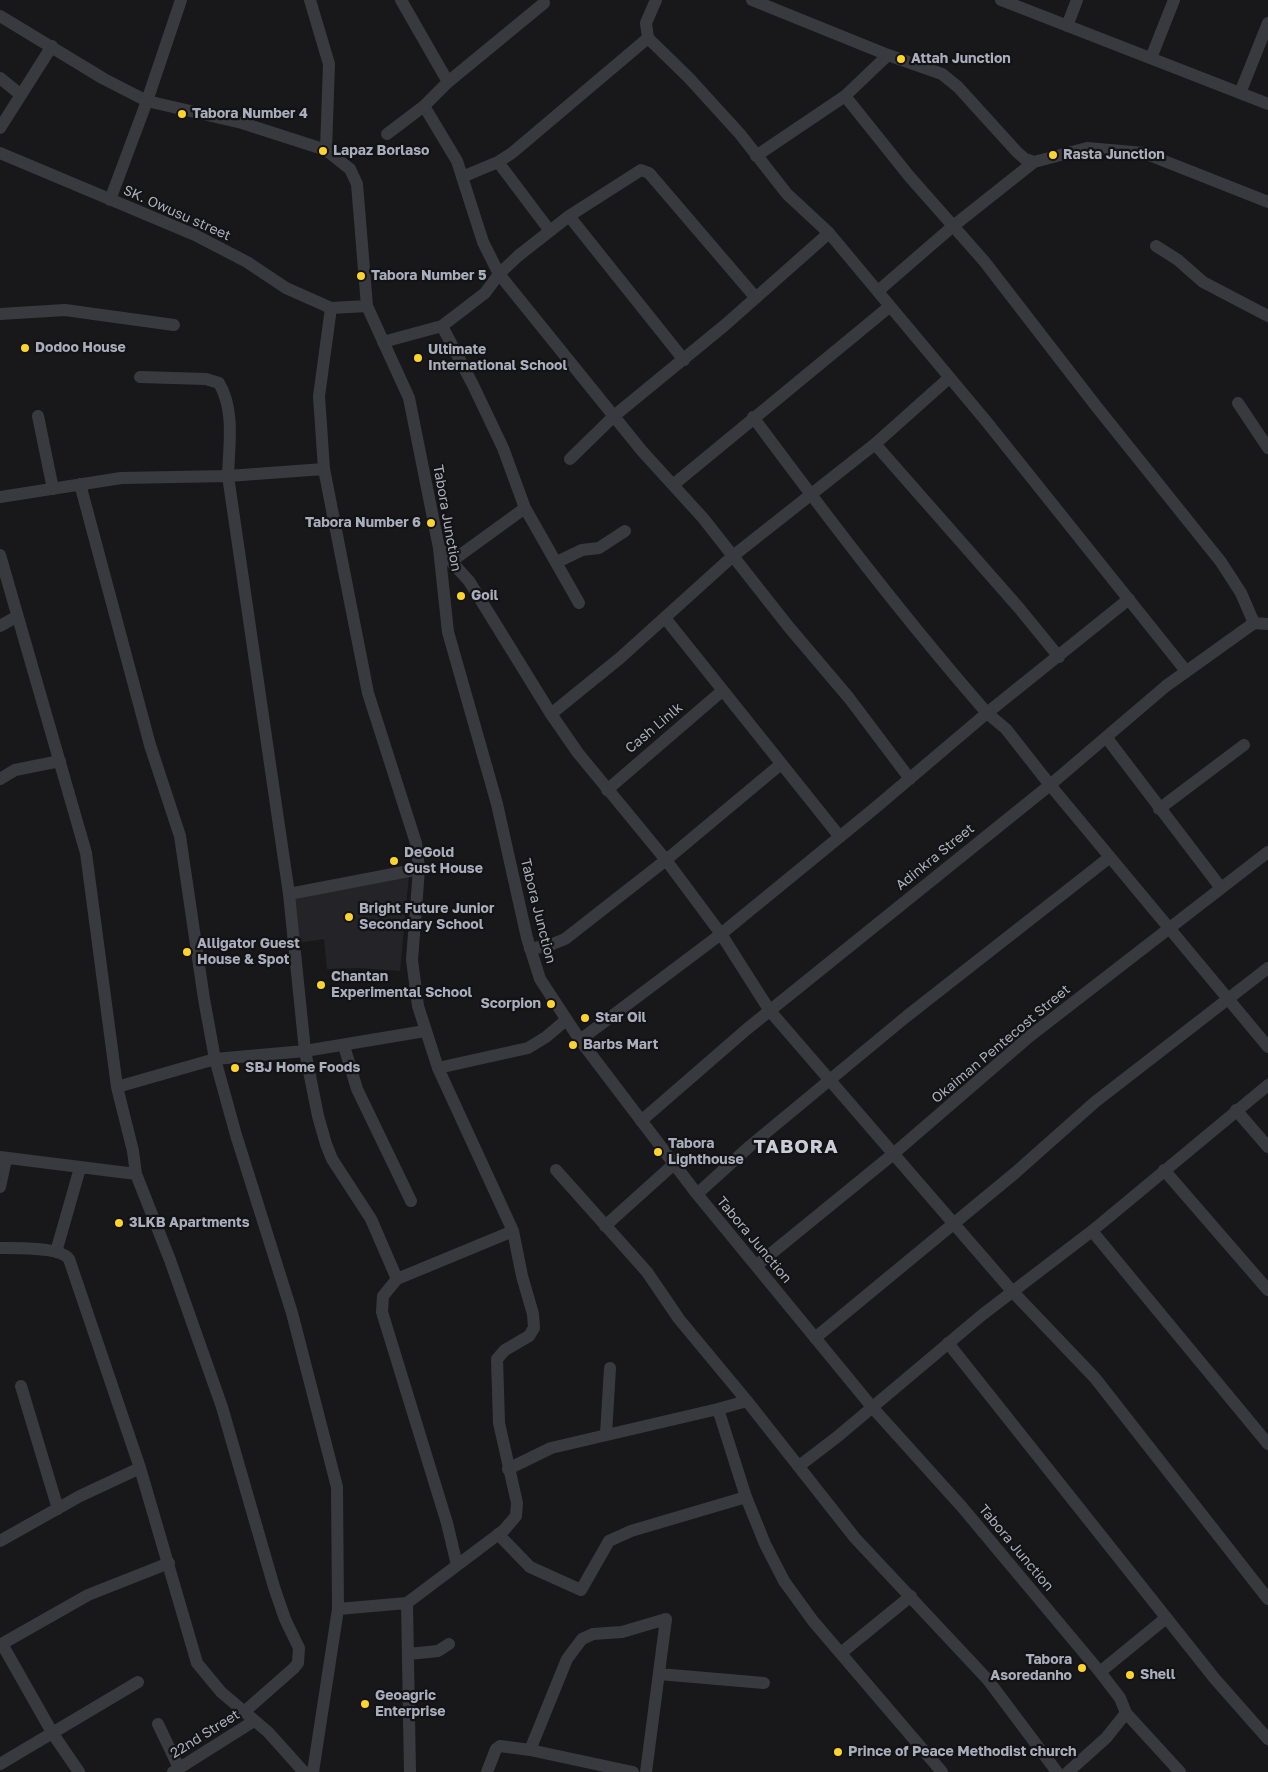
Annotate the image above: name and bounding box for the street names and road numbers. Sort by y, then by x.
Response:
street label: SK. Owusu street [121,182,233,244]
street label: Tabora Junction [429,463,465,573]
street label: Cash Linlk [622,699,686,757]
street label: Adinkra Street [892,820,978,894]
street label: Tabora Junction [517,857,559,965]
street label: Okaiman Pentecost Street [928,981,1074,1107]
street label: Tabora Junction [713,1193,795,1287]
street label: Tabora Junction [975,1501,1057,1595]
street label: 22nd Street [167,1706,243,1762]

